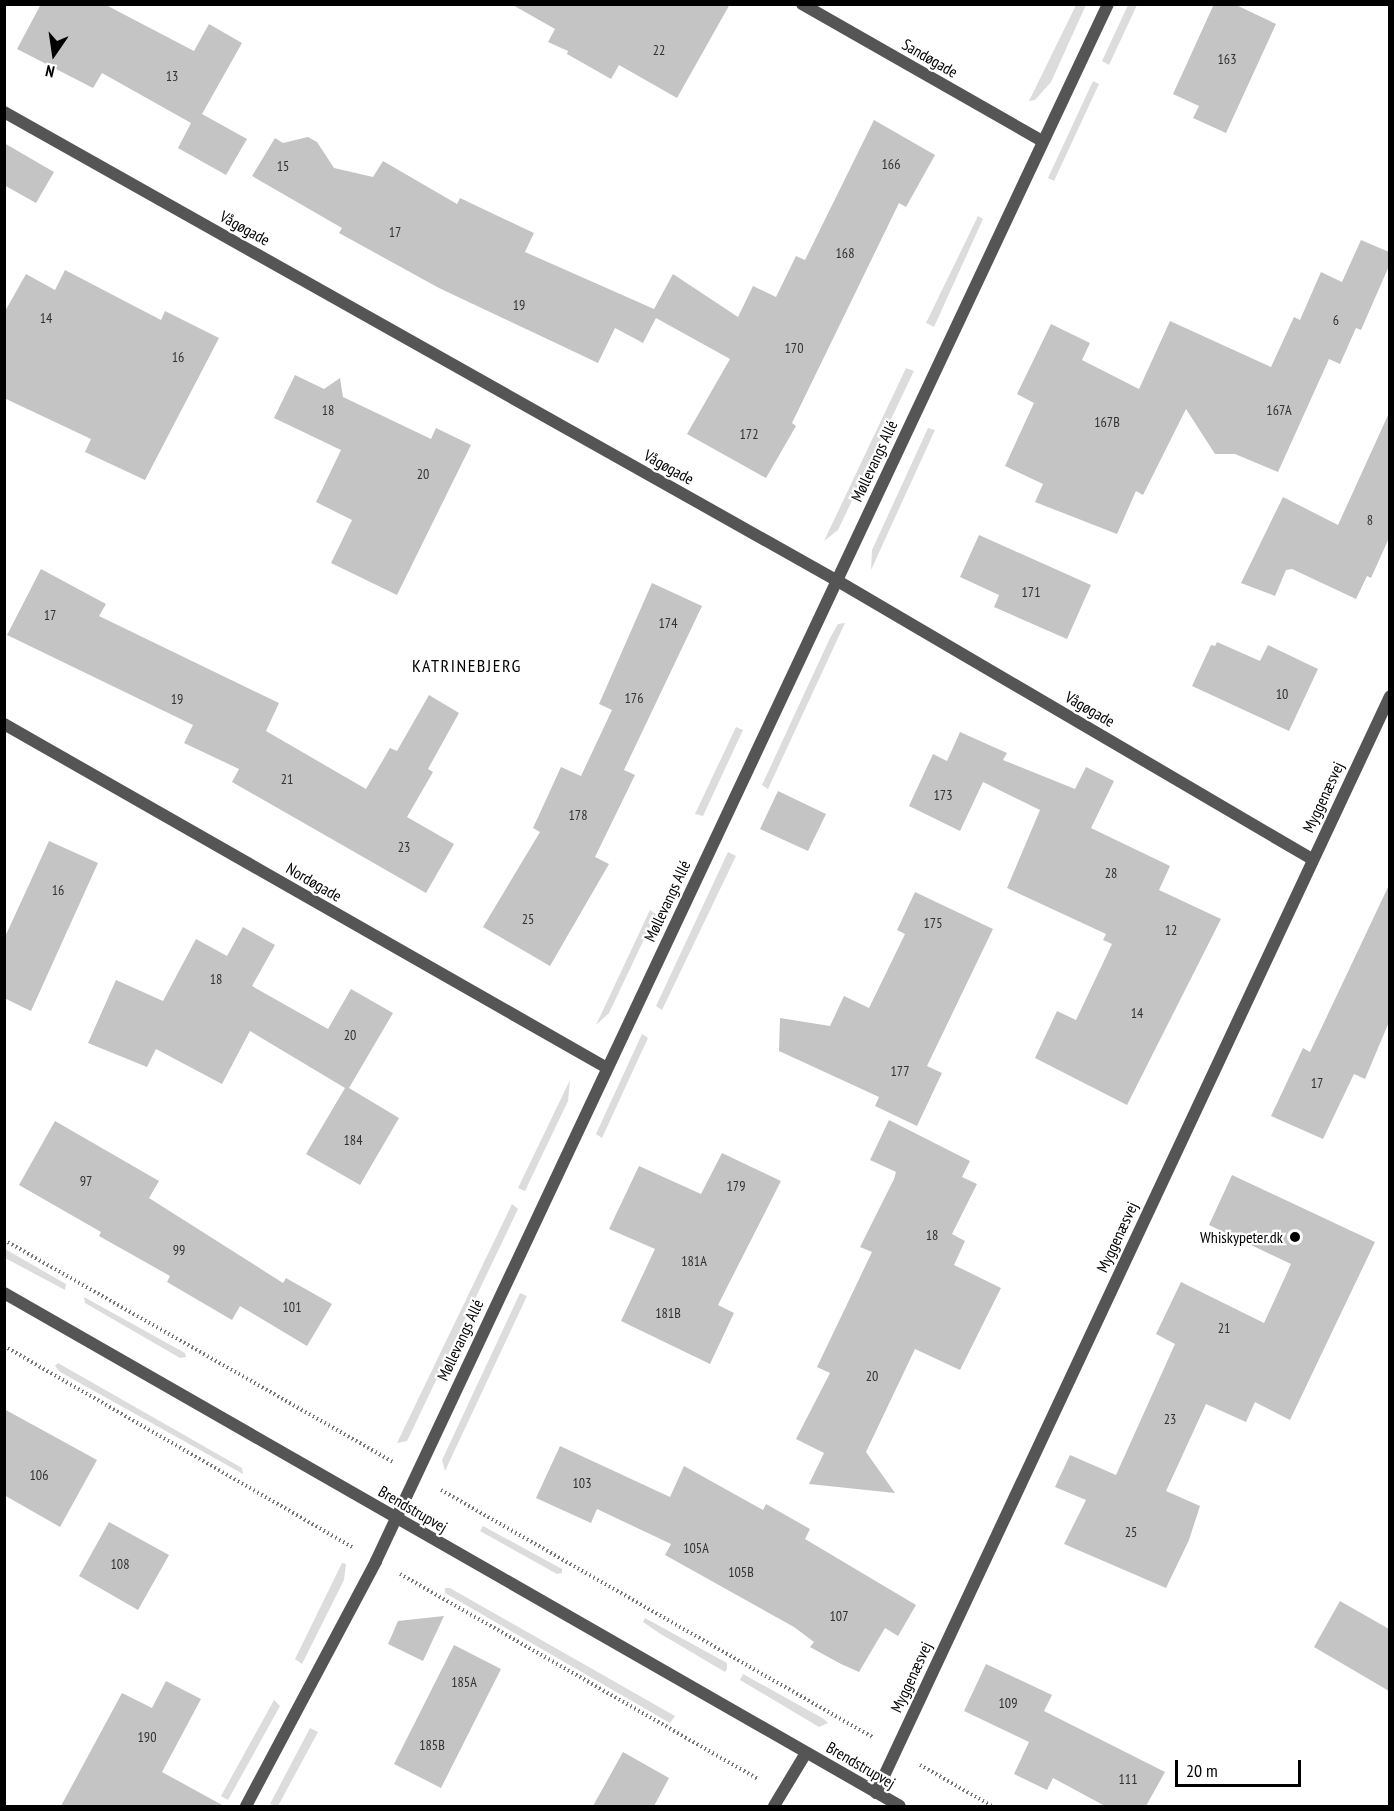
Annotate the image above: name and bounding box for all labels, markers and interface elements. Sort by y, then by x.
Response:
north arrow [24,24,84,84]
street label: Sandøgade [899,34,961,82]
house number: 22 [653,42,665,58]
house number: 163 [1218,51,1236,67]
text: N [43,61,56,82]
house number: 13 [166,68,178,84]
house number: 166 [882,156,900,172]
house number: 15 [277,158,289,174]
street label: Vågøgade [217,207,273,249]
house number: 17 [389,224,401,240]
house number: 168 [836,245,854,261]
house number: 19 [513,297,525,313]
house number: 14 [40,310,52,326]
house number: 6 [1333,312,1339,328]
house number: 170 [785,340,803,356]
house number: 16 [172,349,184,365]
house number: 18 [322,402,334,418]
house number: 167A [1266,402,1292,418]
house number: 167B [1094,414,1120,430]
street label: Møllevangs Allé [847,417,901,505]
house number: 172 [740,426,758,442]
street label: Vågøgade [641,446,697,488]
house number: 20 [417,466,429,482]
house number: 8 [1367,512,1373,528]
house number: 171 [1022,584,1040,600]
house number: 17 [44,607,56,623]
house number: 174 [659,615,677,631]
district label: KATRINEBJERG [412,655,522,677]
house number: 10 [1276,686,1288,702]
street label: Vågøgade [1062,687,1118,731]
house number: 176 [625,690,643,706]
house number: 19 [171,691,183,707]
street label: Myggenæsvej [1298,759,1348,835]
house number: 21 [281,771,293,787]
house number: 173 [934,787,952,803]
house number: 178 [569,807,587,823]
house number: 23 [398,839,410,855]
street label: Møllevangs Allé [640,857,694,945]
street label: Nordøgade [283,859,345,905]
house number: 28 [1105,865,1117,881]
house number: 16 [52,882,64,898]
house number: 25 [522,911,534,927]
house number: 175 [924,915,942,931]
house number: 12 [1165,922,1177,938]
house number: 18 [210,971,222,987]
house number: 14 [1131,1005,1143,1021]
house number: 20 [344,1027,356,1043]
house number: 177 [891,1063,909,1079]
house number: 17 [1311,1075,1323,1091]
house number: 184 [344,1132,362,1148]
house number: 97 [80,1173,92,1189]
house number: 179 [727,1178,745,1194]
street label: Myggenæsvej [1092,1199,1142,1275]
house number: 18 [926,1227,938,1243]
place label: Whiskypeter.dk [1200,1227,1283,1247]
marker: Whiskypeter.dk [1288,1230,1302,1244]
house number: 99 [173,1242,185,1258]
house number: 181A [681,1253,707,1269]
street label: Møllevangs Allé [433,1296,487,1384]
house number: 101 [283,1299,301,1315]
house number: 181B [655,1305,681,1321]
house number: 21 [1218,1320,1230,1336]
house number: 20 [866,1368,878,1384]
house number: 23 [1164,1411,1176,1427]
house number: 106 [30,1467,48,1483]
house number: 103 [573,1475,591,1491]
street label: Brendstrupvej [375,1482,451,1536]
house number: 25 [1125,1524,1137,1540]
house number: 105A [683,1540,709,1556]
house number: 108 [111,1556,129,1572]
house number: 105B [728,1564,754,1580]
house number: 107 [830,1608,848,1624]
street label: Myggenæsvej [886,1639,936,1715]
house number: 185A [451,1674,477,1690]
house number: 109 [999,1695,1017,1711]
house number: 190 [138,1729,156,1745]
house number: 185B [419,1737,445,1753]
street label: Brendstrupvej [823,1738,899,1792]
scale bar [1178,1748,1304,1786]
text: 20 m [1186,1759,1218,1782]
house number: 111 [1119,1771,1137,1787]

